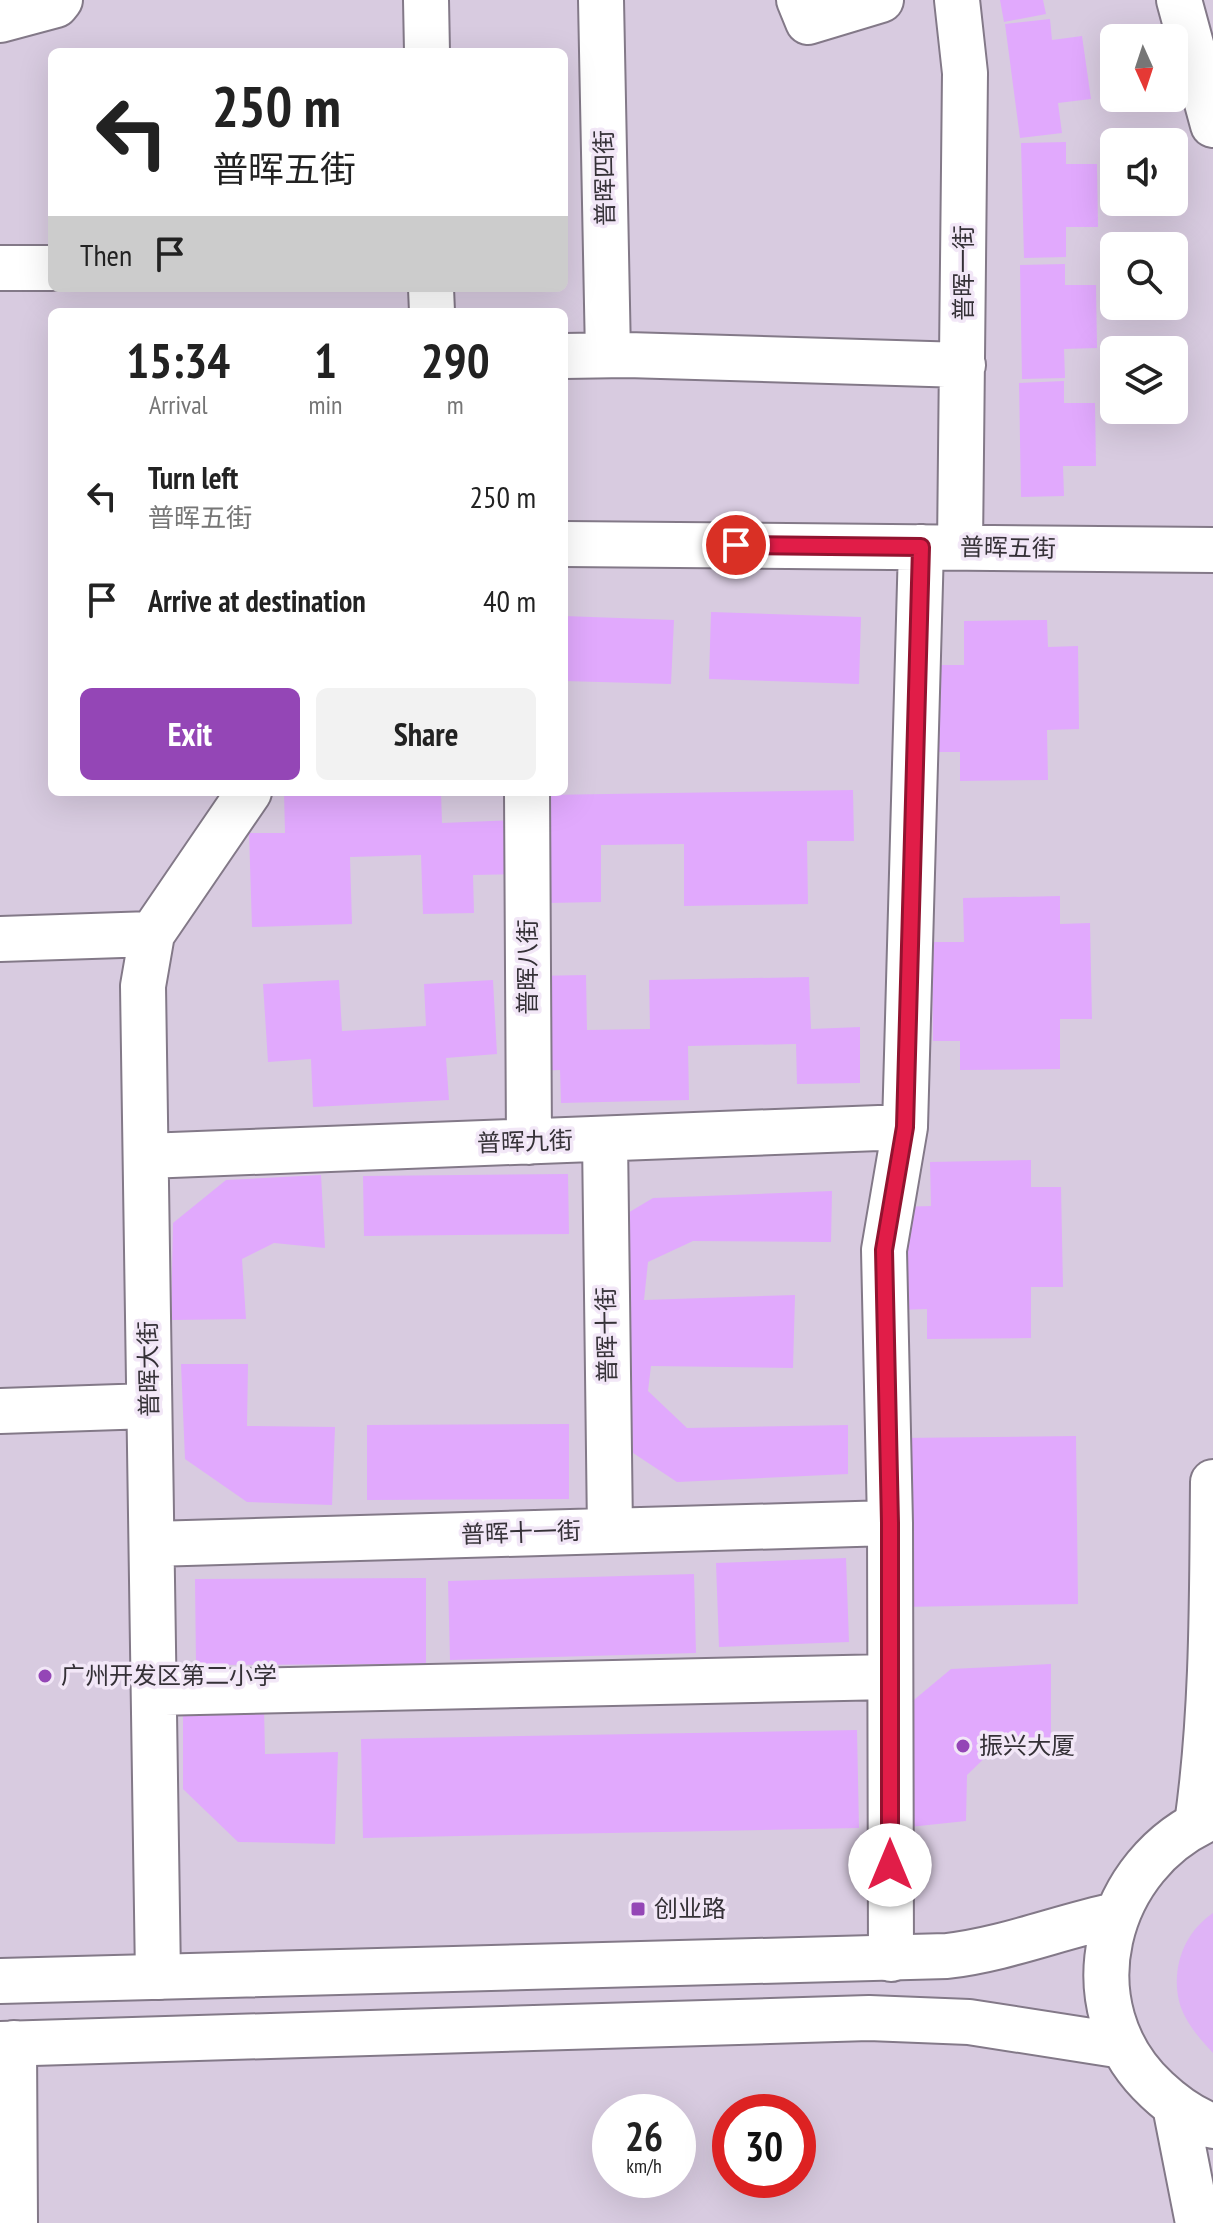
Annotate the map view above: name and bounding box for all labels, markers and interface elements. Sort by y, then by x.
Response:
north arrow [1100,24,1188,112]
map controls [1100,24,1188,424]
text: 250 m [212,70,341,142]
icon: left [80,80,184,184]
button: sound [1100,128,1188,216]
street label: 普晖四街 [588,130,621,226]
text: 普晖五街 [212,145,356,192]
street label: 普晖一街 [948,225,979,321]
icon: arrive [148,232,192,276]
button: search [1100,232,1188,320]
text: Then [80,235,132,274]
text: 15:34 [126,329,230,391]
text: 1 [314,329,337,391]
text: 290 [421,329,490,391]
button: layers [1100,336,1188,424]
text: Arrival [149,388,208,421]
text: min [308,388,342,421]
text: m [447,388,464,421]
text: Turn left [148,458,238,497]
icon: left [80,474,124,518]
text: 250 m [470,477,536,516]
text: 普晖五街 [148,501,252,534]
pin [702,511,770,579]
icon: arrive [714,523,758,567]
street label: 普晖五街 [960,531,1056,564]
icon: arrive [80,578,124,622]
text: Arrive at destination [148,581,366,620]
text: 40 m [483,581,536,620]
button: Exit [80,688,300,780]
button: Share [316,688,536,780]
street label: 普晖八街 [512,919,543,1015]
street label: 普晖九街 [476,1124,573,1159]
street label: 普晖十街 [590,1287,623,1383]
street label: 普晖大街 [132,1321,165,1417]
street label: 普晖十一街 [460,1515,581,1550]
place label: 广州开发区第二小学 [61,1660,277,1691]
marker: 广州开发区第二小学 [36,1667,54,1685]
place label: 振兴大厦 [979,1730,1075,1761]
marker: 振兴大厦 [954,1737,972,1755]
position arrow [848,1823,932,1907]
place label: 创业路 [654,1893,726,1924]
marker: 创业路 [629,1900,647,1918]
speed limit sign: 30 [712,2094,816,2198]
text: 26 [625,2110,663,2162]
text: km/h [626,2153,662,2179]

